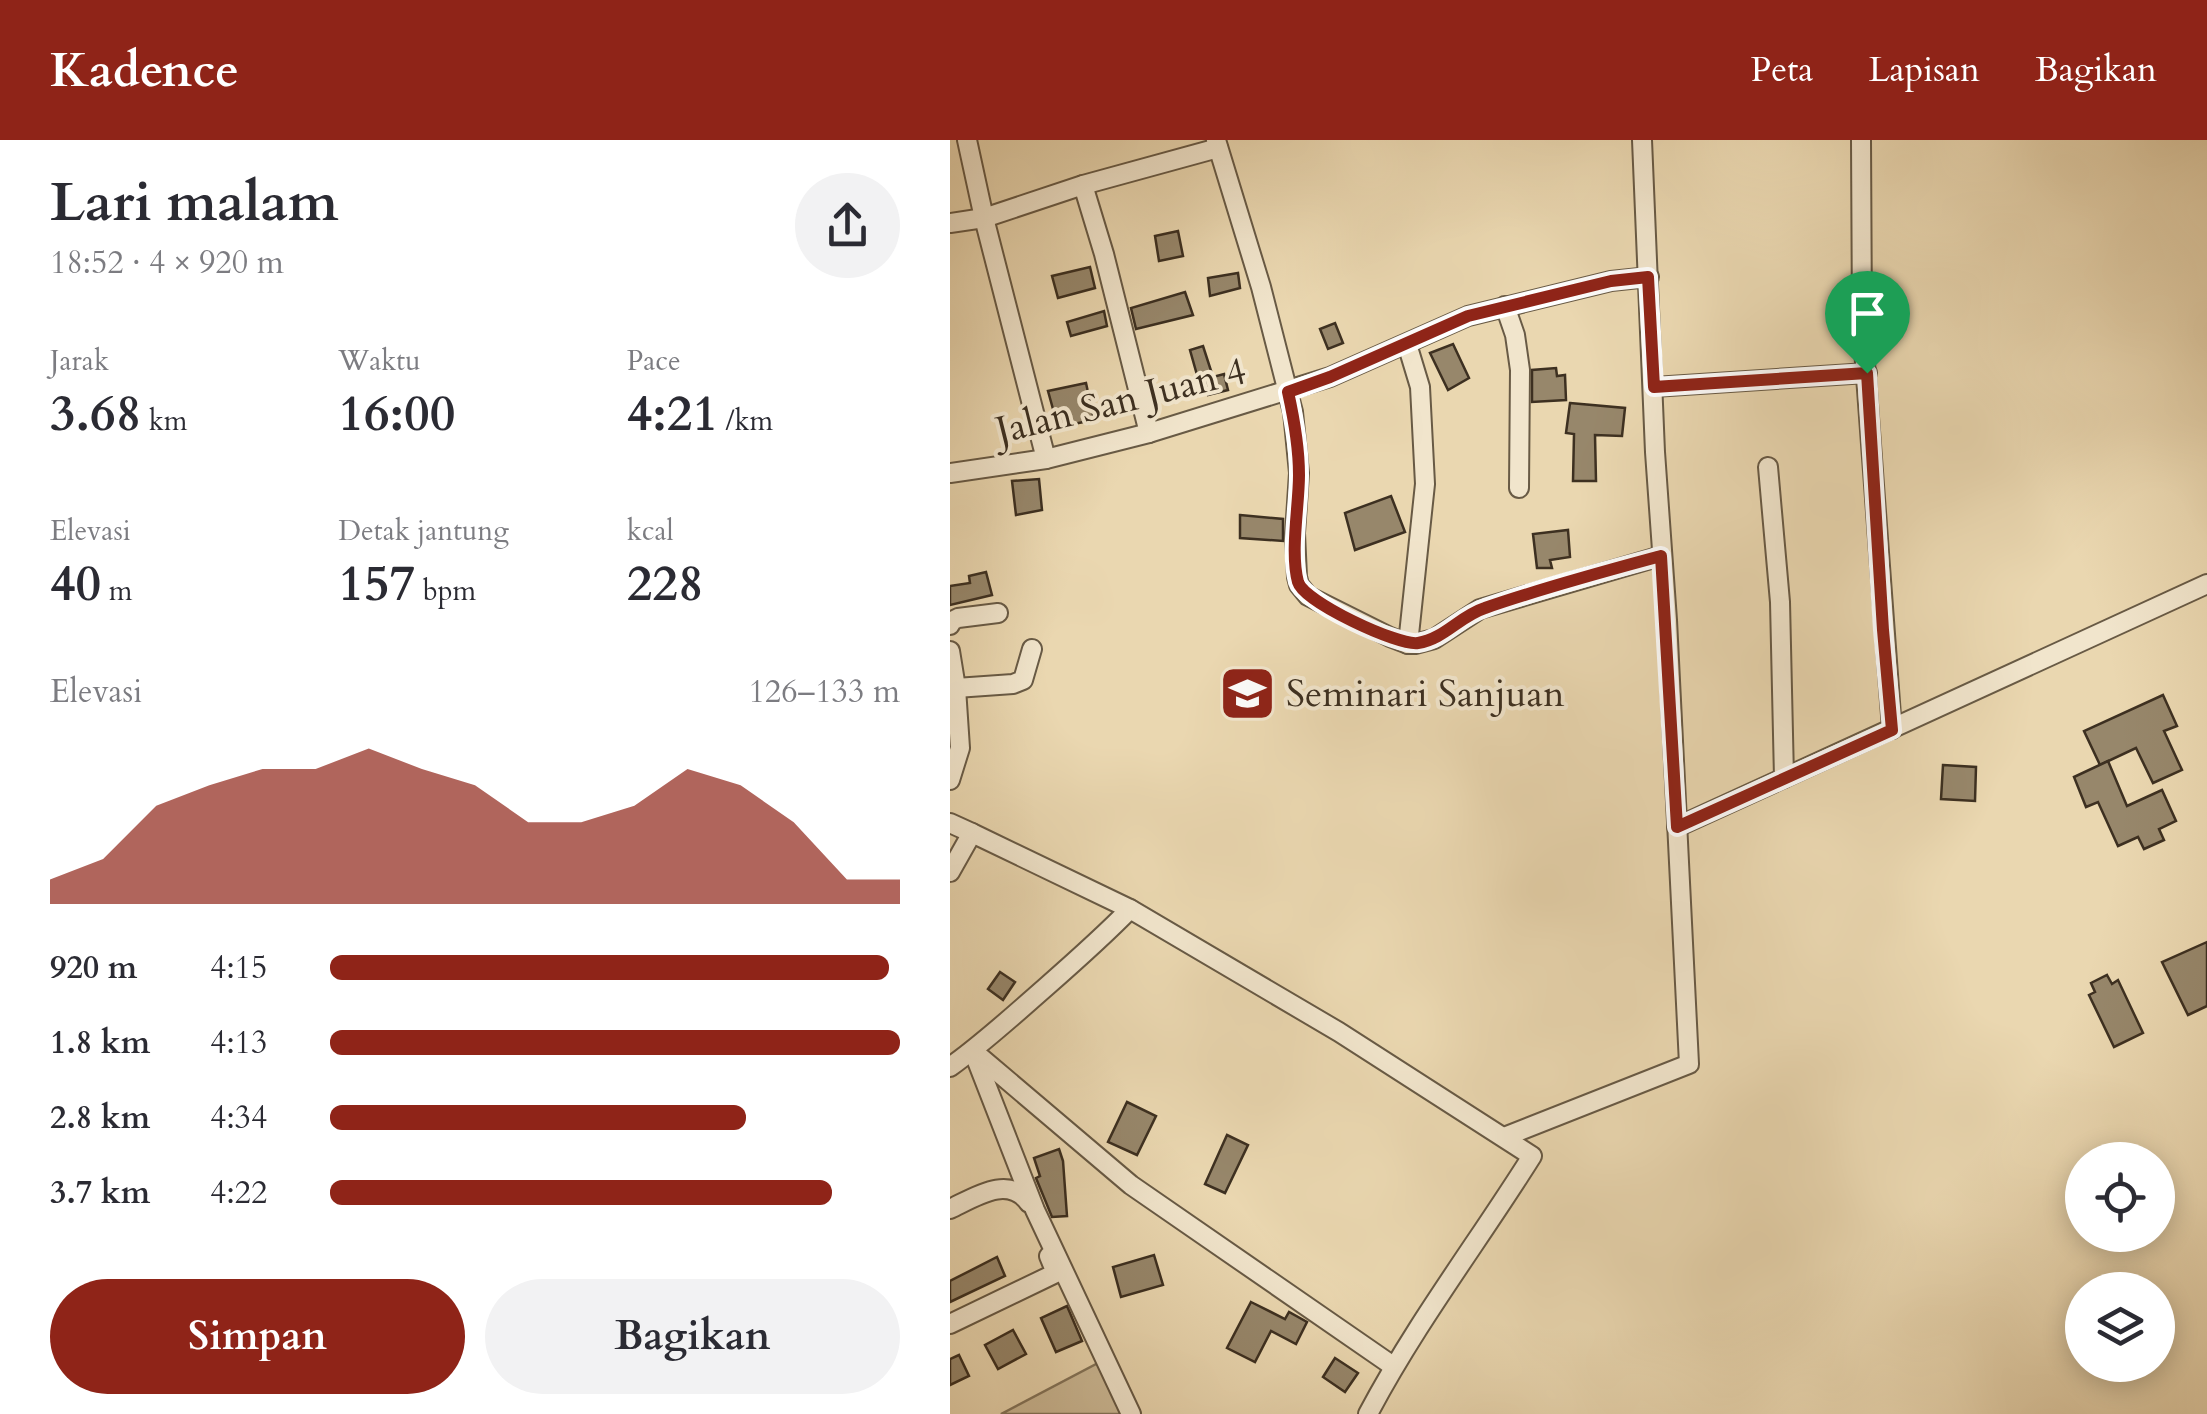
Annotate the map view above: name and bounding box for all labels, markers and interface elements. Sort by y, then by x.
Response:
text: Kadence [50,38,239,103]
text: Peta [1751,46,1813,94]
text: Lapisan [1868,46,1980,94]
text: Bagikan [2035,46,2157,94]
text: Lari malam [50,166,338,240]
button: share [795,173,900,278]
text: 18:52 · 4 × 920 m [50,241,284,285]
pin [1825,271,1910,374]
icon: arrive [1840,286,1895,341]
text: Jarak [50,342,109,380]
text: Waktu [338,342,421,380]
text: Pace [627,342,681,380]
street label: Jalan San Juan 4 [986,345,1251,458]
text: 3.68 [50,380,141,448]
text: 16:00 [338,380,455,448]
text: 4:21 [627,380,718,448]
text: km [141,402,188,440]
text: /km [718,402,773,440]
text: Elevasi [50,512,131,550]
text: Detak jantung [338,512,509,550]
text: kcal [627,512,674,550]
text: 40 [50,550,101,618]
text: 157 [338,550,415,618]
text: 228 [627,550,704,618]
text: m [101,572,132,610]
text: bpm [415,572,476,610]
school or university icon: Seminari Sanjuan [1217,664,1277,724]
place label: Seminari Sanjuan [1286,668,1565,720]
text: Elevasi [50,670,142,714]
text: 126–133 m [748,670,900,714]
text: 920 m [50,946,137,990]
text: 4:15 [210,946,267,990]
text: 1.8 km [50,1021,150,1065]
text: 4:13 [210,1021,267,1065]
text: 2.8 km [50,1096,150,1140]
text: 4:34 [210,1096,267,1140]
map controls [2065,1142,2175,1382]
button: locate [2065,1142,2175,1252]
text: 3.7 km [50,1171,150,1215]
text: 4:22 [210,1171,267,1215]
button: layers [2065,1272,2175,1382]
button: Simpan [50,1279,465,1394]
button: Bagikan [485,1279,900,1394]

